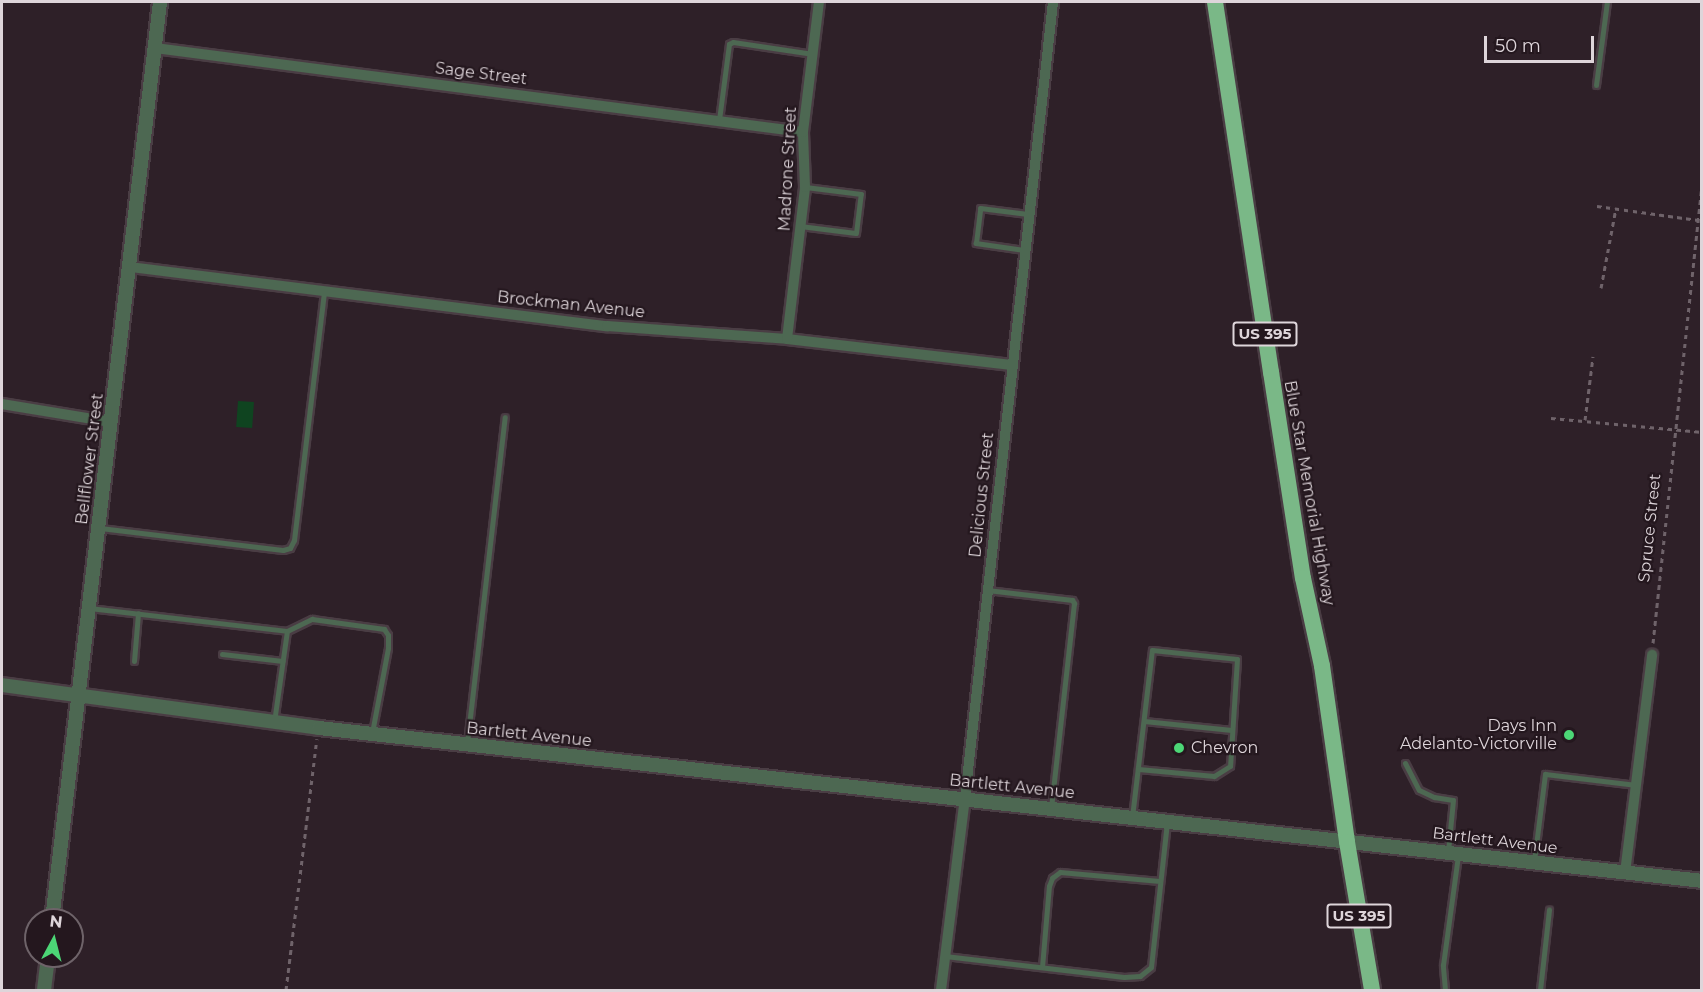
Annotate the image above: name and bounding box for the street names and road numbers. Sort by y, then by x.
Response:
street label: Sage Street [434,59,528,89]
street label: Madrone Street [775,106,801,232]
street label: Brockman Avenue [496,288,646,322]
road number: US 395 [1232,322,1298,346]
street label: Blue Star Memorial Highway [1280,379,1338,607]
street label: Bellflower Street [72,392,108,526]
street label: Delicious Street [966,431,998,559]
street label: Spruce Street [1635,473,1665,583]
street label: Bartlett Avenue [465,719,593,751]
street label: Bartlett Avenue [948,771,1076,803]
street label: Bartlett Avenue [1431,824,1559,858]
road number: US 395 [1326,904,1392,928]

